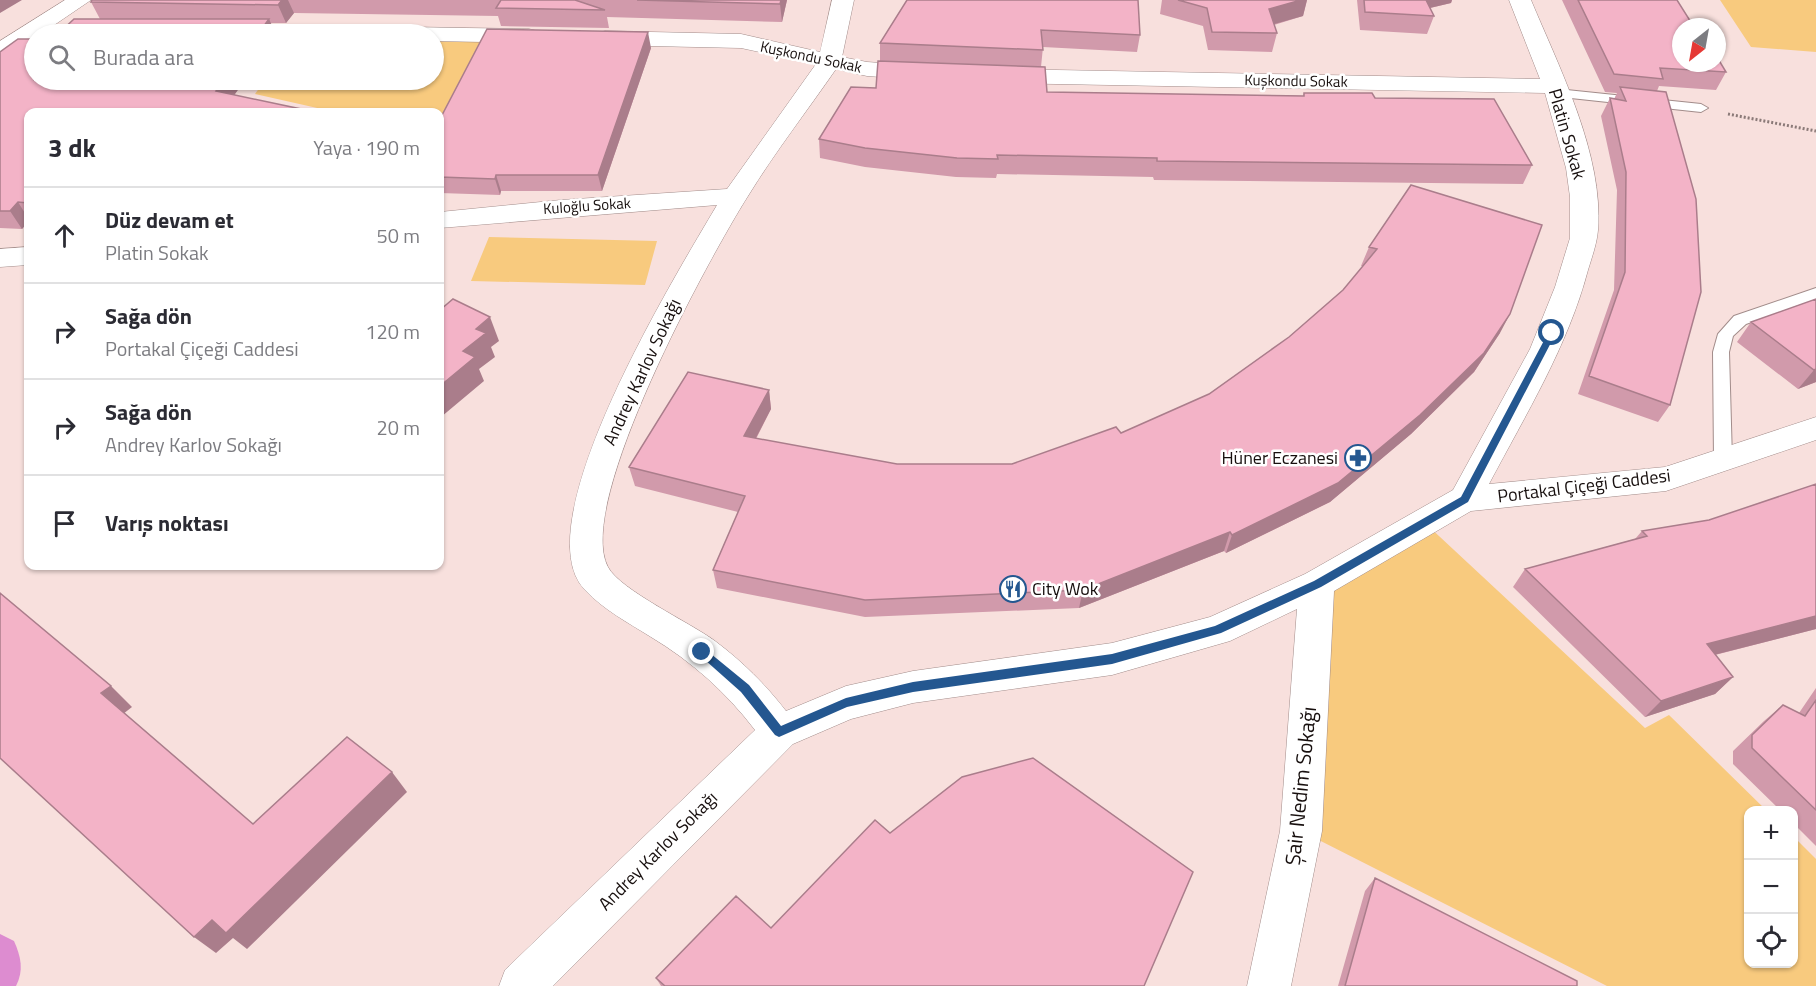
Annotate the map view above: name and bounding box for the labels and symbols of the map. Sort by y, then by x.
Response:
north arrow [1672,18,1726,72]
street label: Kuşkondu Sokak [758,35,864,79]
street label: Kuşkondu Sokak [1244,68,1348,93]
street label: Platin Sokak [1542,85,1593,183]
street label: Kuloğlu Sokak [542,191,632,220]
street label: Andrey Karlov Sokağı [596,294,687,450]
route start [1538,319,1564,345]
pharmacy icon: Hüner Eczanesi [1343,443,1373,473]
place label: Hüner Eczanesi [1221,444,1338,471]
street label: Portakal Çiçeği Caddesi [1496,461,1672,510]
restaurant icon: City Wok [998,574,1028,604]
place label: City Wok [1032,575,1099,602]
route end [688,638,714,664]
street label: Şair Nedim Sokağı [1276,705,1324,867]
street label: Andrey Karlov Sokağı [592,785,723,916]

